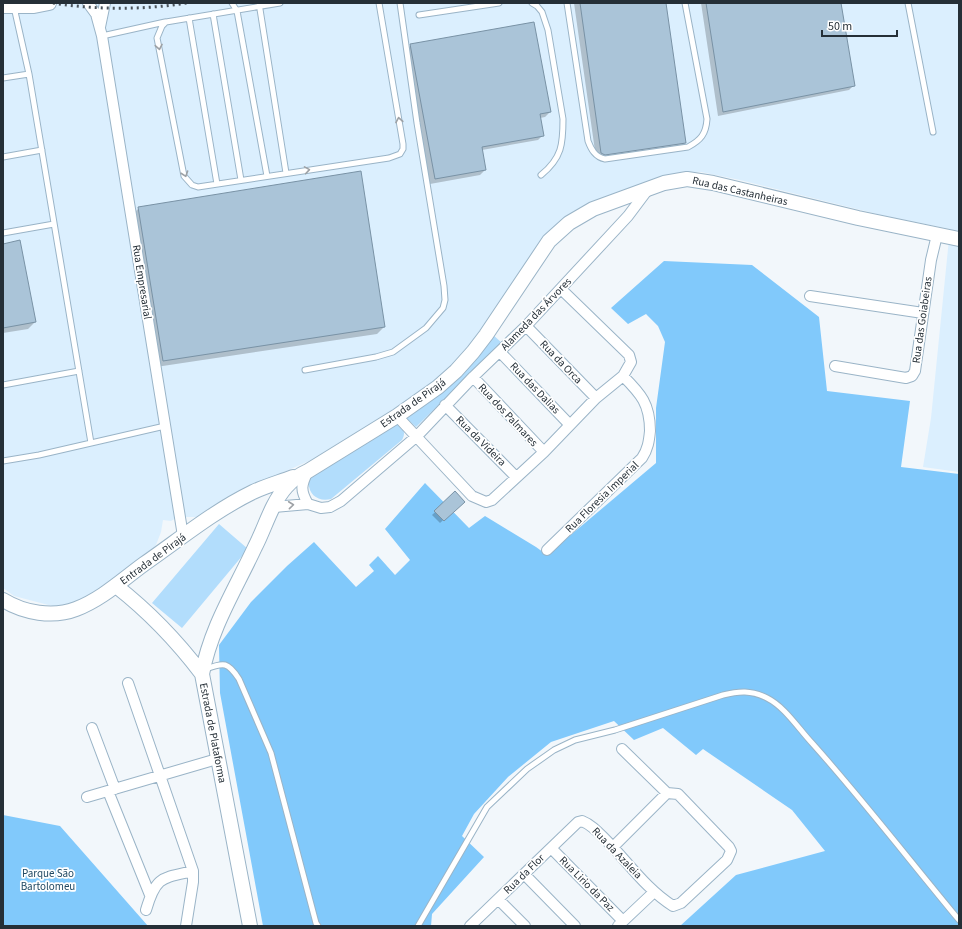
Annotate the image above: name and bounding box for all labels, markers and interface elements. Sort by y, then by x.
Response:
scale bar [822,12,897,38]
text: 50 m [828,18,852,35]
one-way arrow [154,44,163,50]
one-way arrow [395,117,404,123]
one-way arrow [304,166,310,175]
one-way arrow [180,170,189,177]
street label: Rua das Castanheiras [691,173,790,209]
street label: Rua Empresarial [129,244,155,320]
street label: Alameda das Árvores [497,274,575,354]
street label: Rua das Goiabeiras [908,275,936,364]
street label: Rua da Orca [536,337,586,387]
street label: Rua das Dalias [507,359,564,417]
street label: Estrada de Pirajá [377,375,449,431]
street label: Rua dos Palmares [475,380,541,450]
street label: Rua da Videira [453,413,509,469]
street label: Rua Floresia Imperial [562,458,642,536]
one-way arrow [288,501,294,510]
street label: Entrada de Pirajá [117,530,189,588]
street label: Estrada de Plataforma [196,682,230,784]
street label: Rua da Azaleia [589,824,645,882]
street label: Rua da Flor [500,850,548,897]
street label: Rua Lirio da Paz [556,853,618,915]
park label: Parque São Bartolomeu [21,866,75,894]

